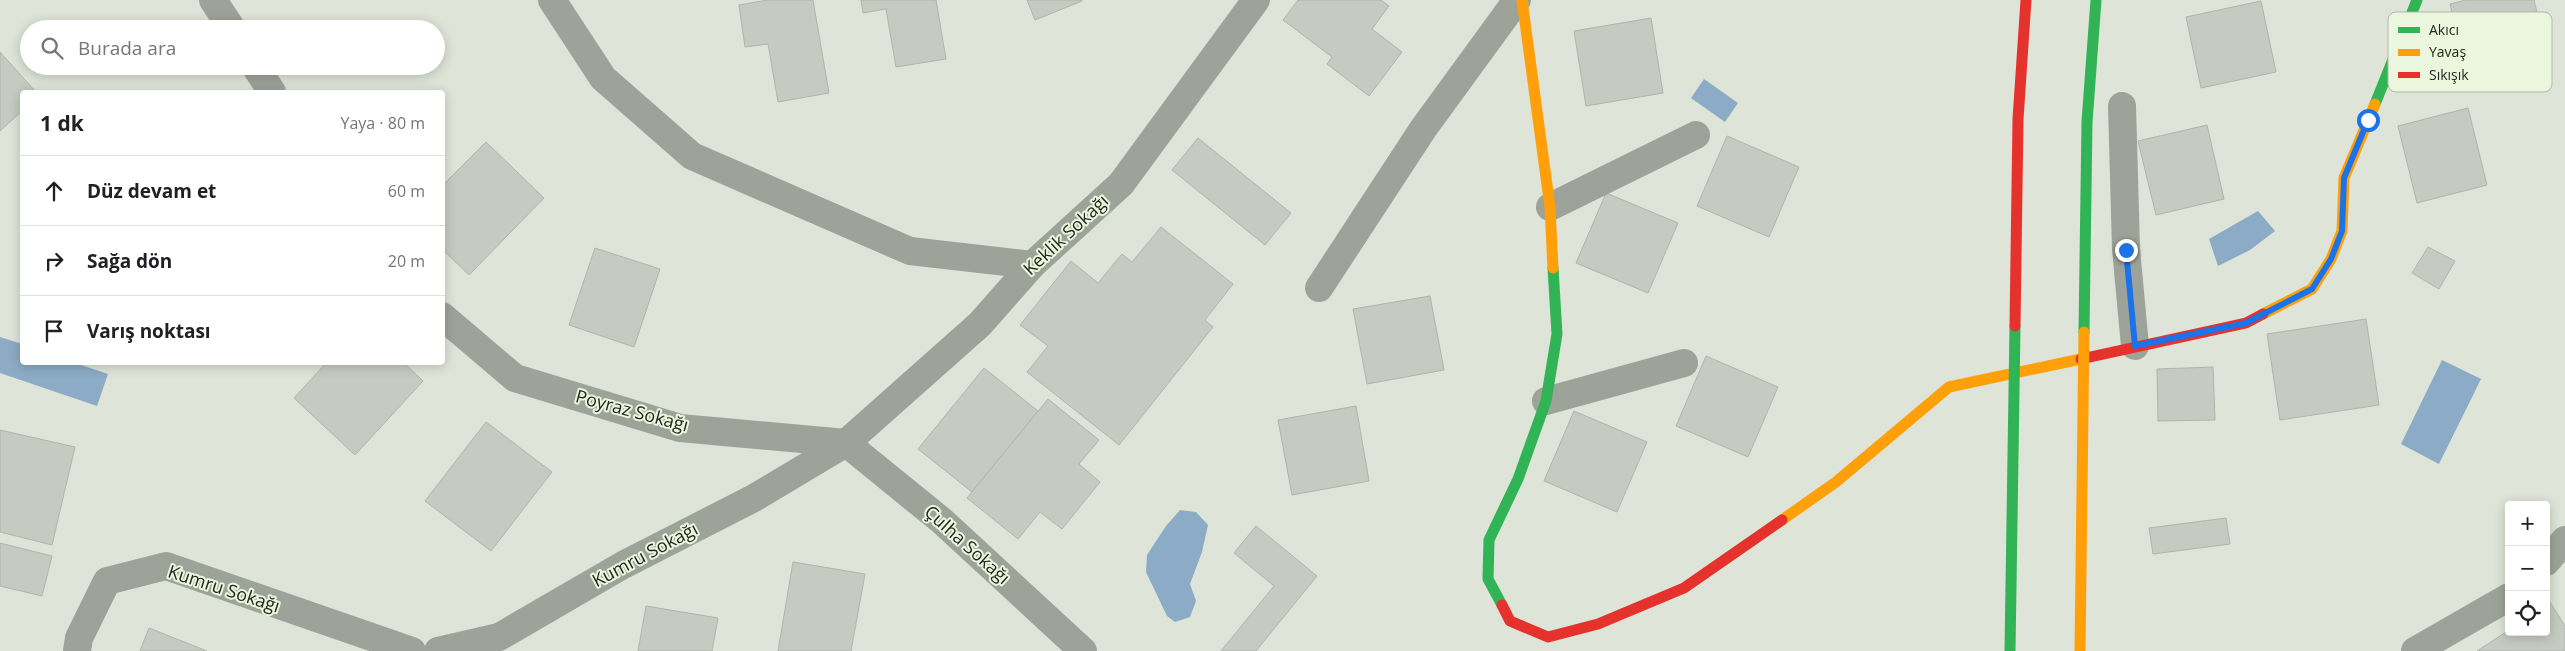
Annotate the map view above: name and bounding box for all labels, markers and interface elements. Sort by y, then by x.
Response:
legend [2388,12,2552,92]
search box [20,20,445,75]
text: Akıcı [2429,20,2459,39]
icon: search [38,34,66,62]
text: Burada ara [78,35,176,61]
text: Yavaş [2429,42,2466,61]
text: Sıkışık [2429,65,2469,84]
text: 1 dk [40,109,84,137]
route start [2357,109,2380,132]
text: Yaya · 80 m [340,112,425,134]
icon: ahead [40,177,68,205]
text: Düz devam et [87,178,216,204]
text: 60 m [388,180,425,202]
street label: Keklik Sokağı [1018,189,1113,280]
route end [2115,239,2138,262]
icon: right [40,247,68,275]
text: Sağa dön [87,248,172,274]
text: 20 m [388,250,425,272]
icon: arrive [40,317,68,345]
text: Varış noktası [87,318,211,344]
street label: Poyraz Sokağı [573,383,691,437]
street label: Çulha Sokağı [920,499,1016,589]
map controls [2505,501,2550,636]
button: + [2505,501,2550,546]
street label: Kumru Sokağı [588,516,701,592]
button: − [2505,546,2550,591]
street label: Kumru Sokağı [165,559,283,617]
button: locate [2505,591,2550,636]

